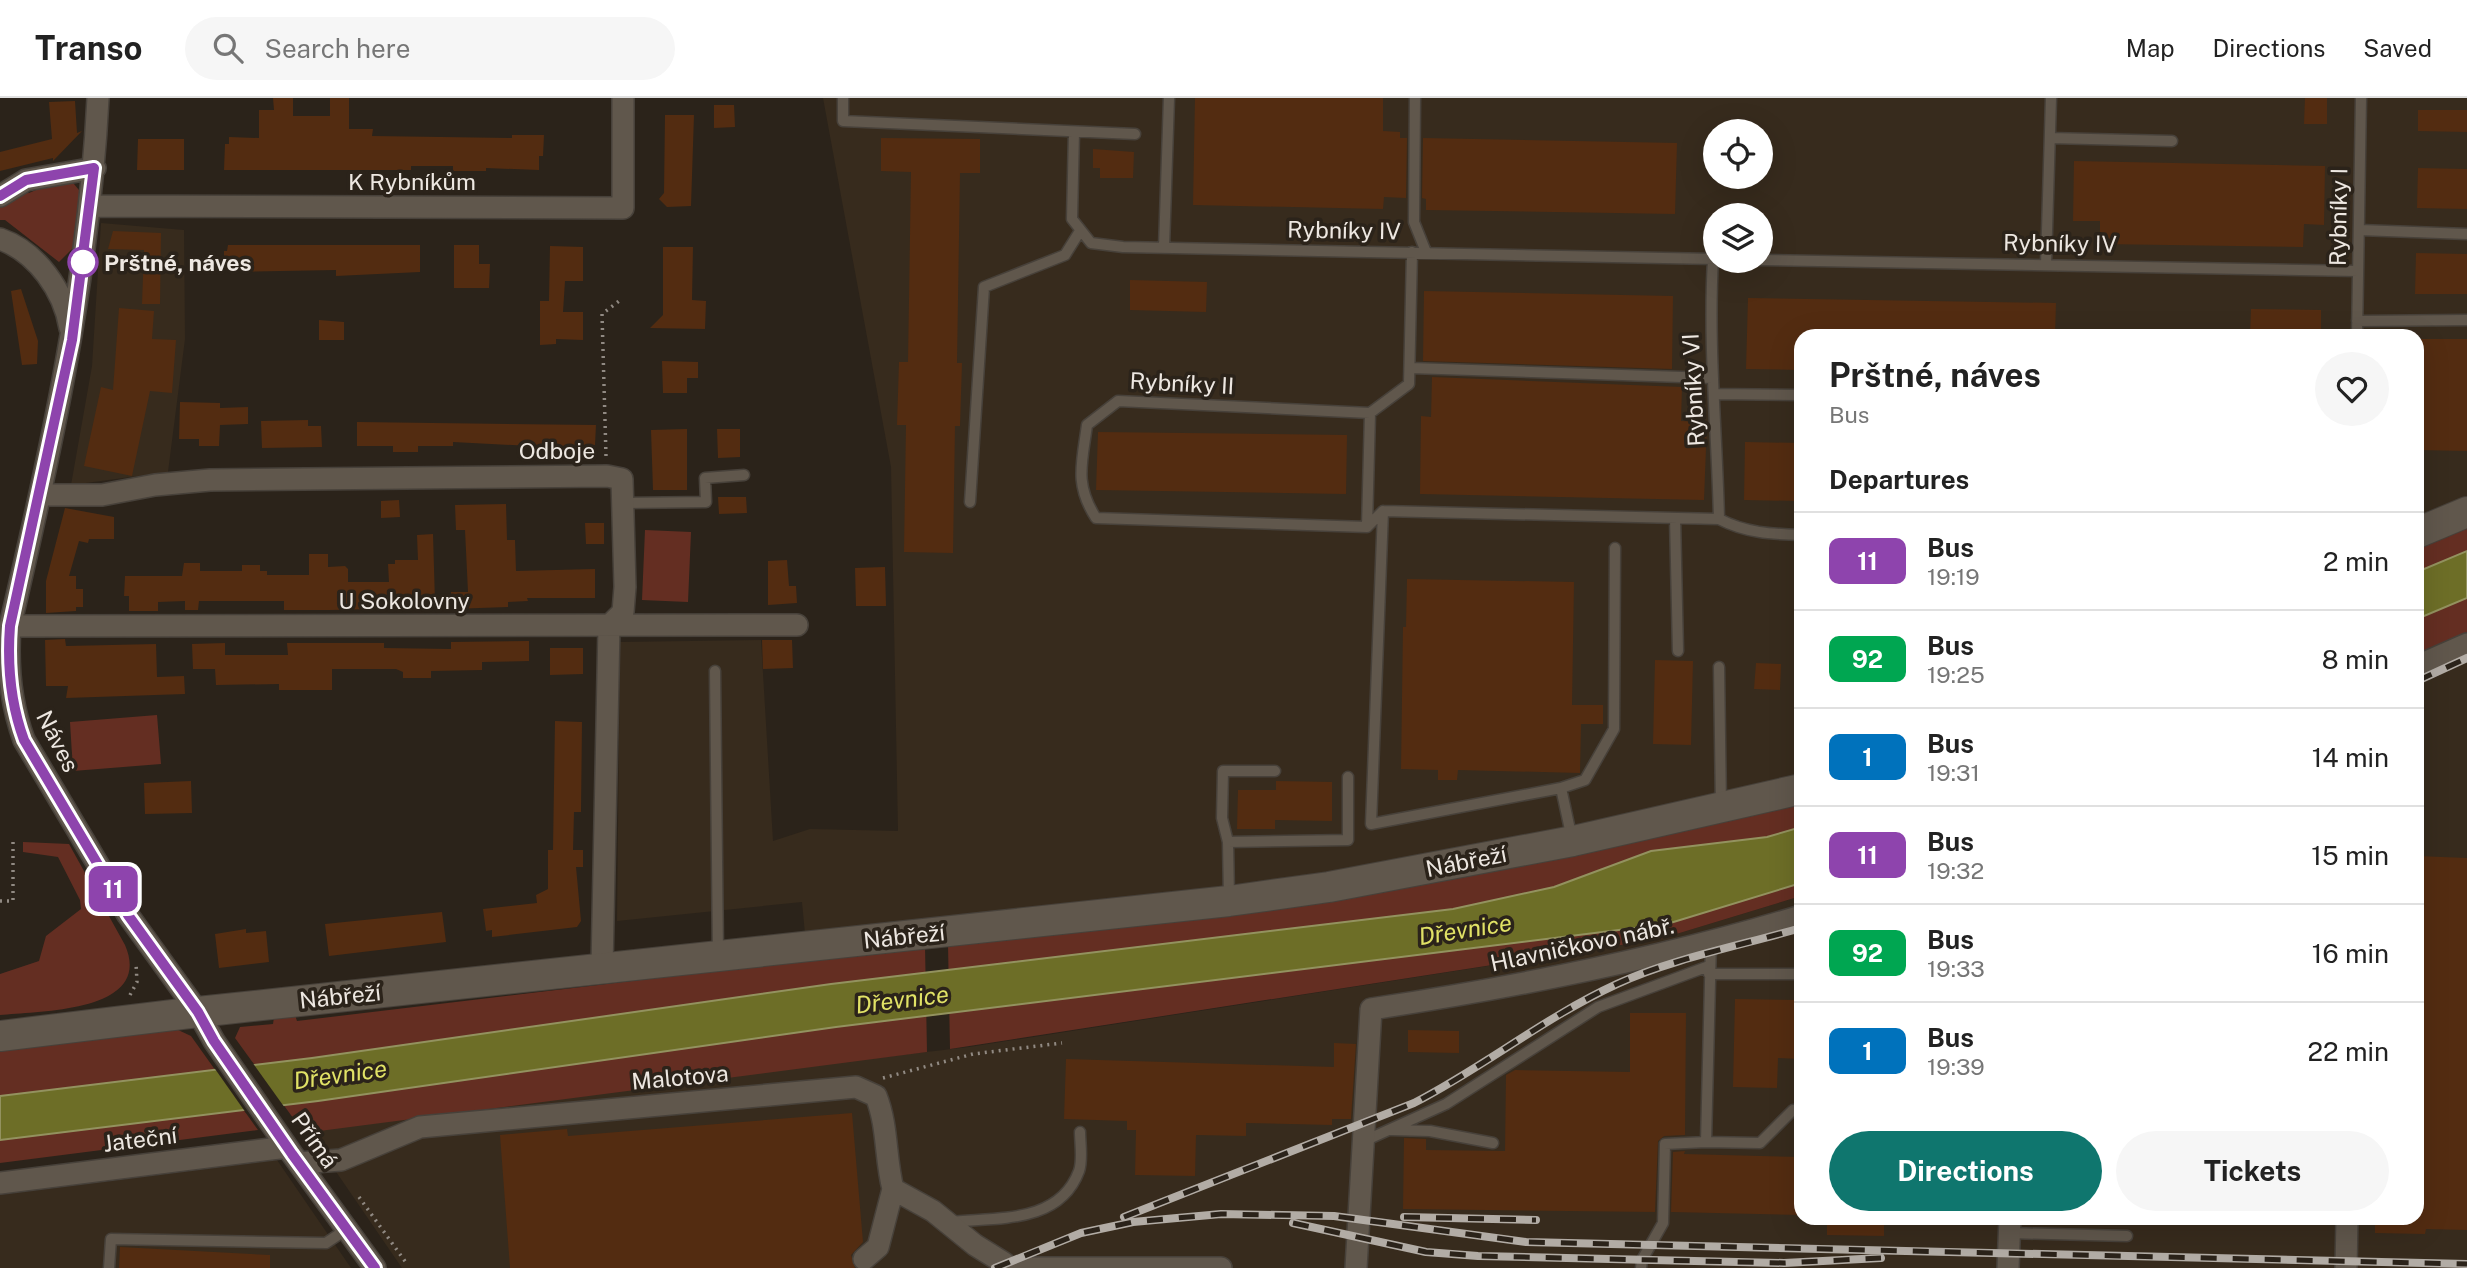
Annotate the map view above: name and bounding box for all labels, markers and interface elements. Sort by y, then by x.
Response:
search box [185,17,675,80]
text: Transo [35,29,143,67]
icon: search [209,29,247,67]
text: Search here [265,33,411,64]
text: Map [2126,34,2175,62]
text: Directions [2213,34,2325,62]
text: Saved [2363,34,2432,62]
map controls [1703,119,1773,273]
button: locate [1703,119,1773,189]
street label: K Rybníkům [348,168,476,195]
street label: Rybníky I [2324,168,2352,266]
button: layers [1703,203,1773,273]
street label: Rybníky IV [1287,216,1401,244]
street label: Rybníky IV [2003,229,2117,257]
marker: Prštné, náves [68,247,98,277]
place label: Prštné, náves [104,249,252,276]
street label: Rybníky VI [1677,333,1709,447]
button: heart [2315,352,2389,426]
text: Prštné, náves [1829,356,2041,394]
street label: Rybníky II [1129,367,1235,399]
text: Bus [1829,401,1869,428]
street label: Odboje [519,437,595,464]
text: Departures [1829,464,1969,495]
text: Bus [1927,532,1974,563]
text: 2 min [2323,546,2389,577]
text: 11 [1857,547,1878,575]
text: 19:19 [1927,563,1980,590]
street label: U Sokolovny [338,587,470,614]
text: Bus [1927,630,1974,661]
text: 8 min [2322,644,2389,675]
text: 92 [1852,645,1883,673]
text: 19:25 [1927,661,1985,688]
street label: Náves [31,706,85,776]
text: Bus [1927,728,1974,759]
text: 14 min [2312,742,2389,773]
text: 1 [1862,743,1873,771]
text: 19:31 [1927,759,1980,786]
text: Bus [1927,826,1974,857]
street label: Nábřeží [1423,840,1509,882]
text: 15 min [2311,840,2389,871]
text: 11 [1857,841,1878,869]
text: 19:32 [1927,857,1984,884]
line badge: 11 [82,866,144,912]
text: 11 [103,875,123,903]
water label: Dřevnice [1416,908,1514,950]
street label: Hlavničkovo nábř. [1488,911,1676,977]
street label: Nábřeží [862,918,947,954]
text: Bus [1927,924,1974,955]
text: 16 min [2312,938,2389,969]
text: 92 [1852,939,1883,967]
text: 19:33 [1927,955,1985,982]
street label: Nábřeží [298,978,383,1014]
water label: Dřevnice [854,979,950,1019]
text: Bus [1927,1022,1974,1053]
text: 22 min [2308,1036,2389,1067]
text: 1 [1862,1037,1873,1065]
text: 19:39 [1927,1053,1985,1080]
water label: Dřevnice [291,1054,389,1094]
street label: Malotova [630,1059,730,1095]
street label: Přímá [286,1107,344,1173]
street label: Jateční [102,1121,179,1157]
button: Directions [1829,1131,2102,1211]
button: Tickets [2116,1131,2389,1211]

